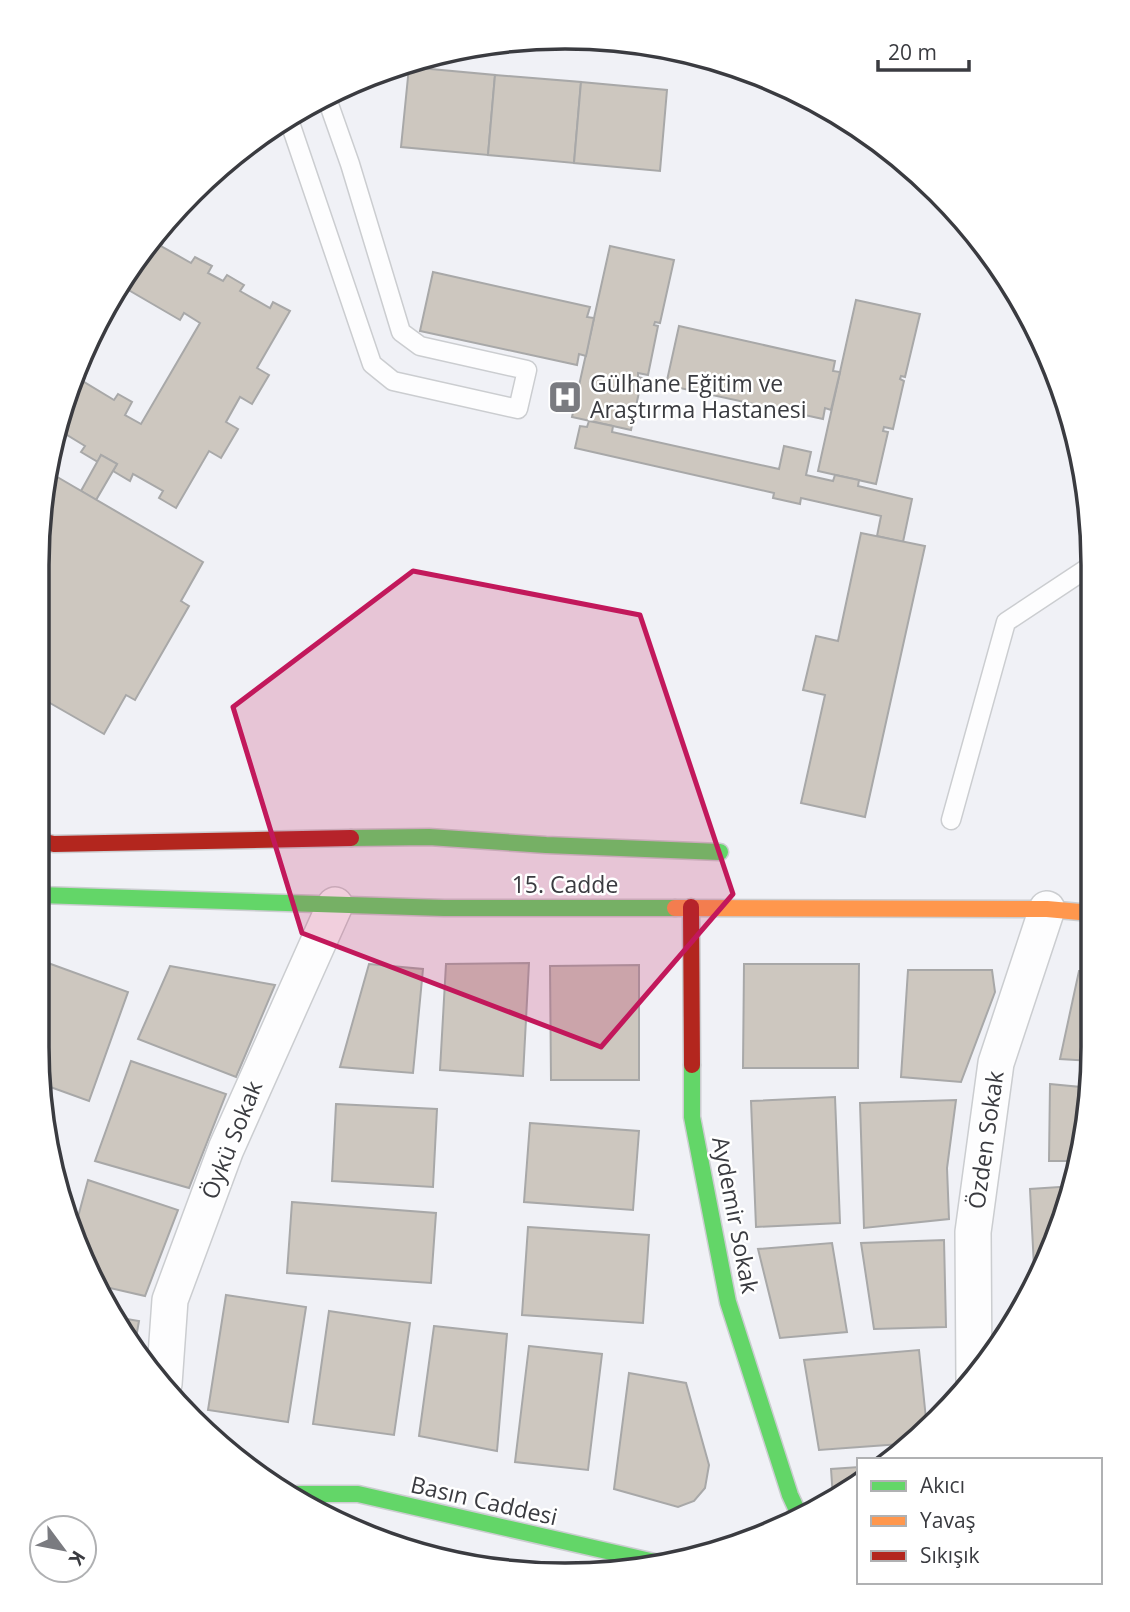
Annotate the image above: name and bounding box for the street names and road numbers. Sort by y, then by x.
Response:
street label: 15. Cadde [512,868,618,900]
street label: Özden Sokak [959,1069,1011,1211]
street label: Öykü Sokak [193,1076,269,1204]
street label: Aydemir Sokak [705,1134,767,1296]
street label: Basın Caddesi [408,1468,561,1532]

